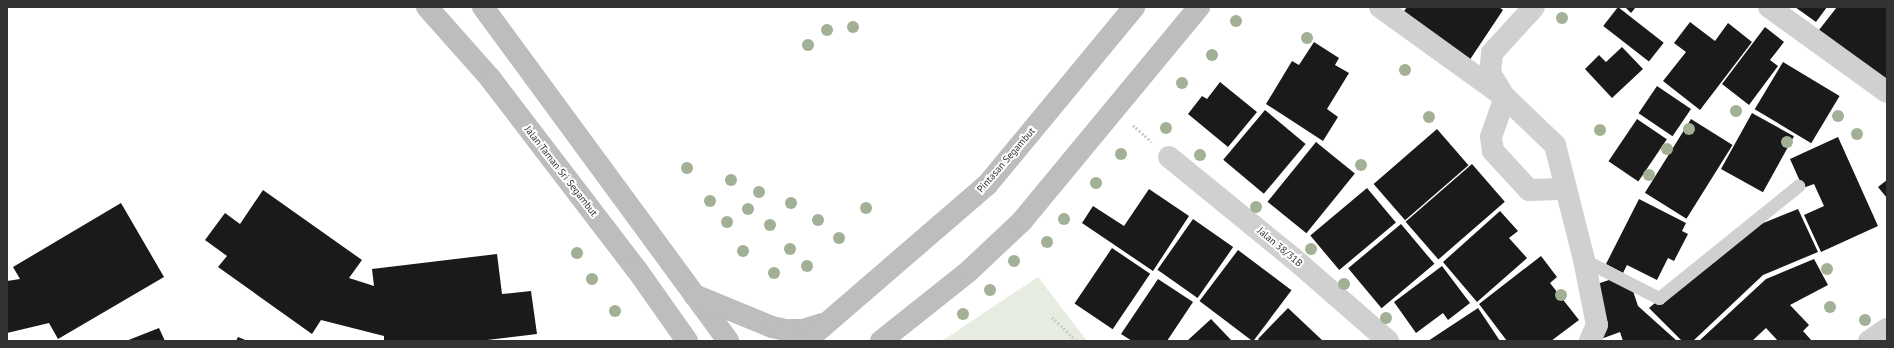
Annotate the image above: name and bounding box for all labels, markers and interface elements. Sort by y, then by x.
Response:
street label: Jalan Taman Sri Segambut [522,123,600,219]
street label: Pintasan Segambut [974,125,1038,195]
street label: Jalan 38/31B [1255,225,1305,269]

